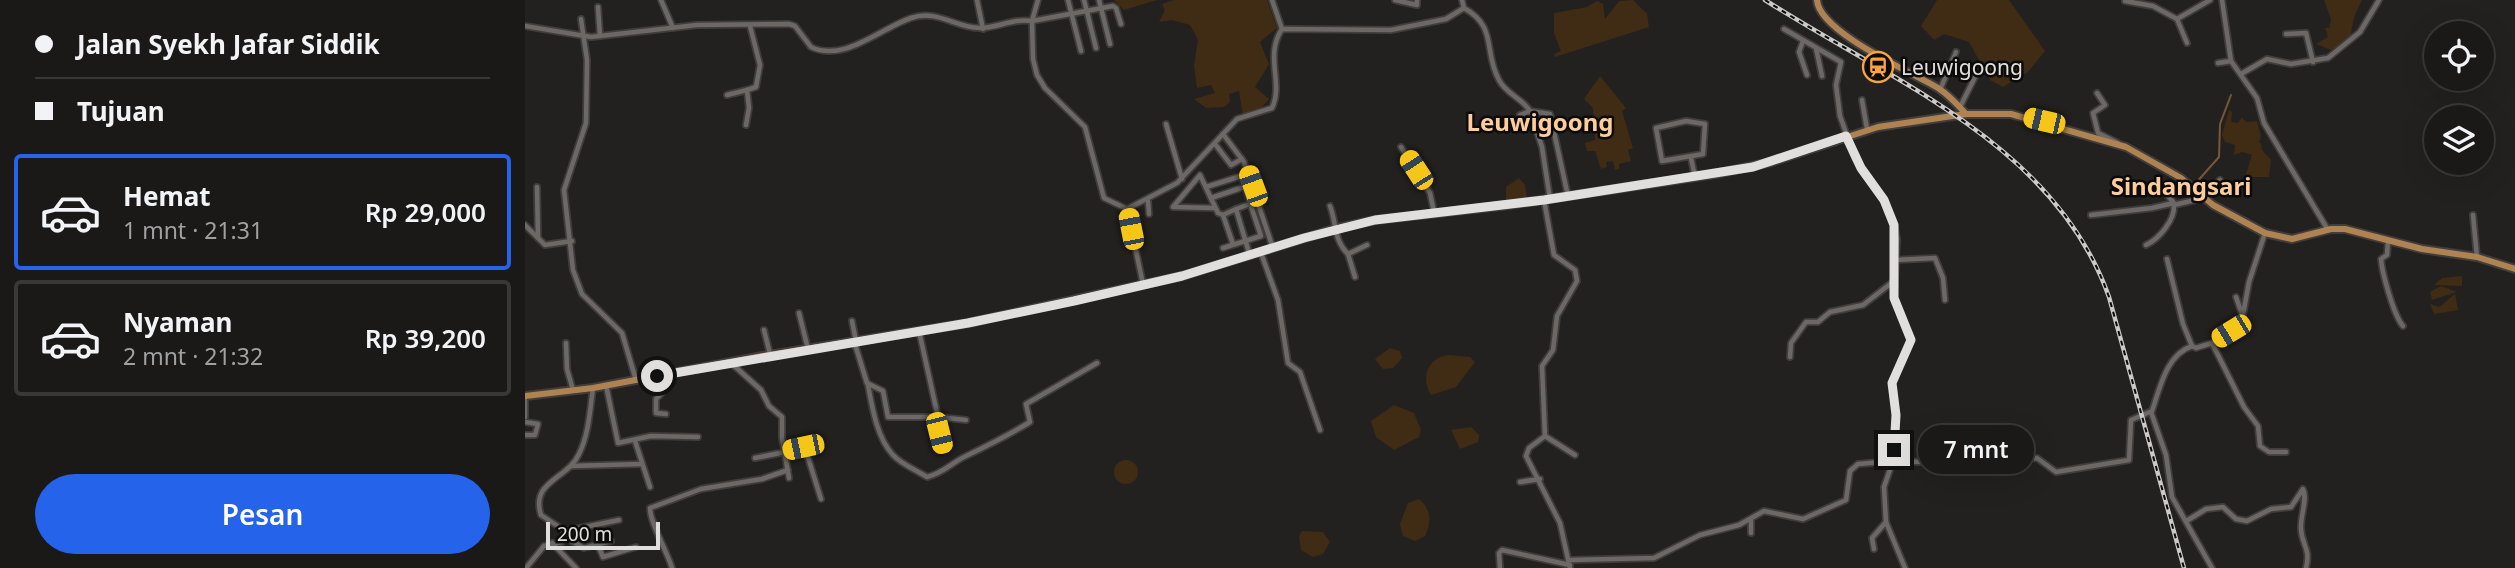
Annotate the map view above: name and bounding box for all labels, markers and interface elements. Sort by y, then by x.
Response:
map controls [2424,21,2494,175]
button: locate [2424,21,2494,91]
text: Jalan Syekh Jafar Siddik [77,26,380,62]
station icon: Leuwigoong [1861,50,1895,84]
place label: Leuwigoong [1901,53,2023,81]
text: Tujuan [77,93,165,129]
district label: Leuwigoong [1467,105,1614,138]
button: layers [2424,105,2494,175]
car [2022,106,2067,136]
car [1396,147,1437,193]
car [1236,163,1271,209]
district label: Sindangsari [2111,169,2251,202]
text: Hemat [123,178,211,214]
icon: car [39,181,102,244]
text: Rp 29,000 [365,194,486,230]
car [1117,206,1146,252]
text: 1 mnt · 21:31 [123,214,263,246]
text: Nyaman [123,304,232,340]
icon: car [39,307,102,370]
car [2208,311,2255,351]
text: Rp 39,200 [365,320,486,356]
text: 2 mnt · 21:32 [123,340,263,372]
route start [641,360,673,392]
car [924,410,955,456]
callout: 7 mnt [1919,426,2034,475]
car [781,432,826,462]
text: 7 mnt [1943,433,2009,465]
route end [1878,434,1910,466]
button: Pesan [35,474,490,554]
scale bar [546,519,660,551]
text: 200 m [557,521,612,547]

